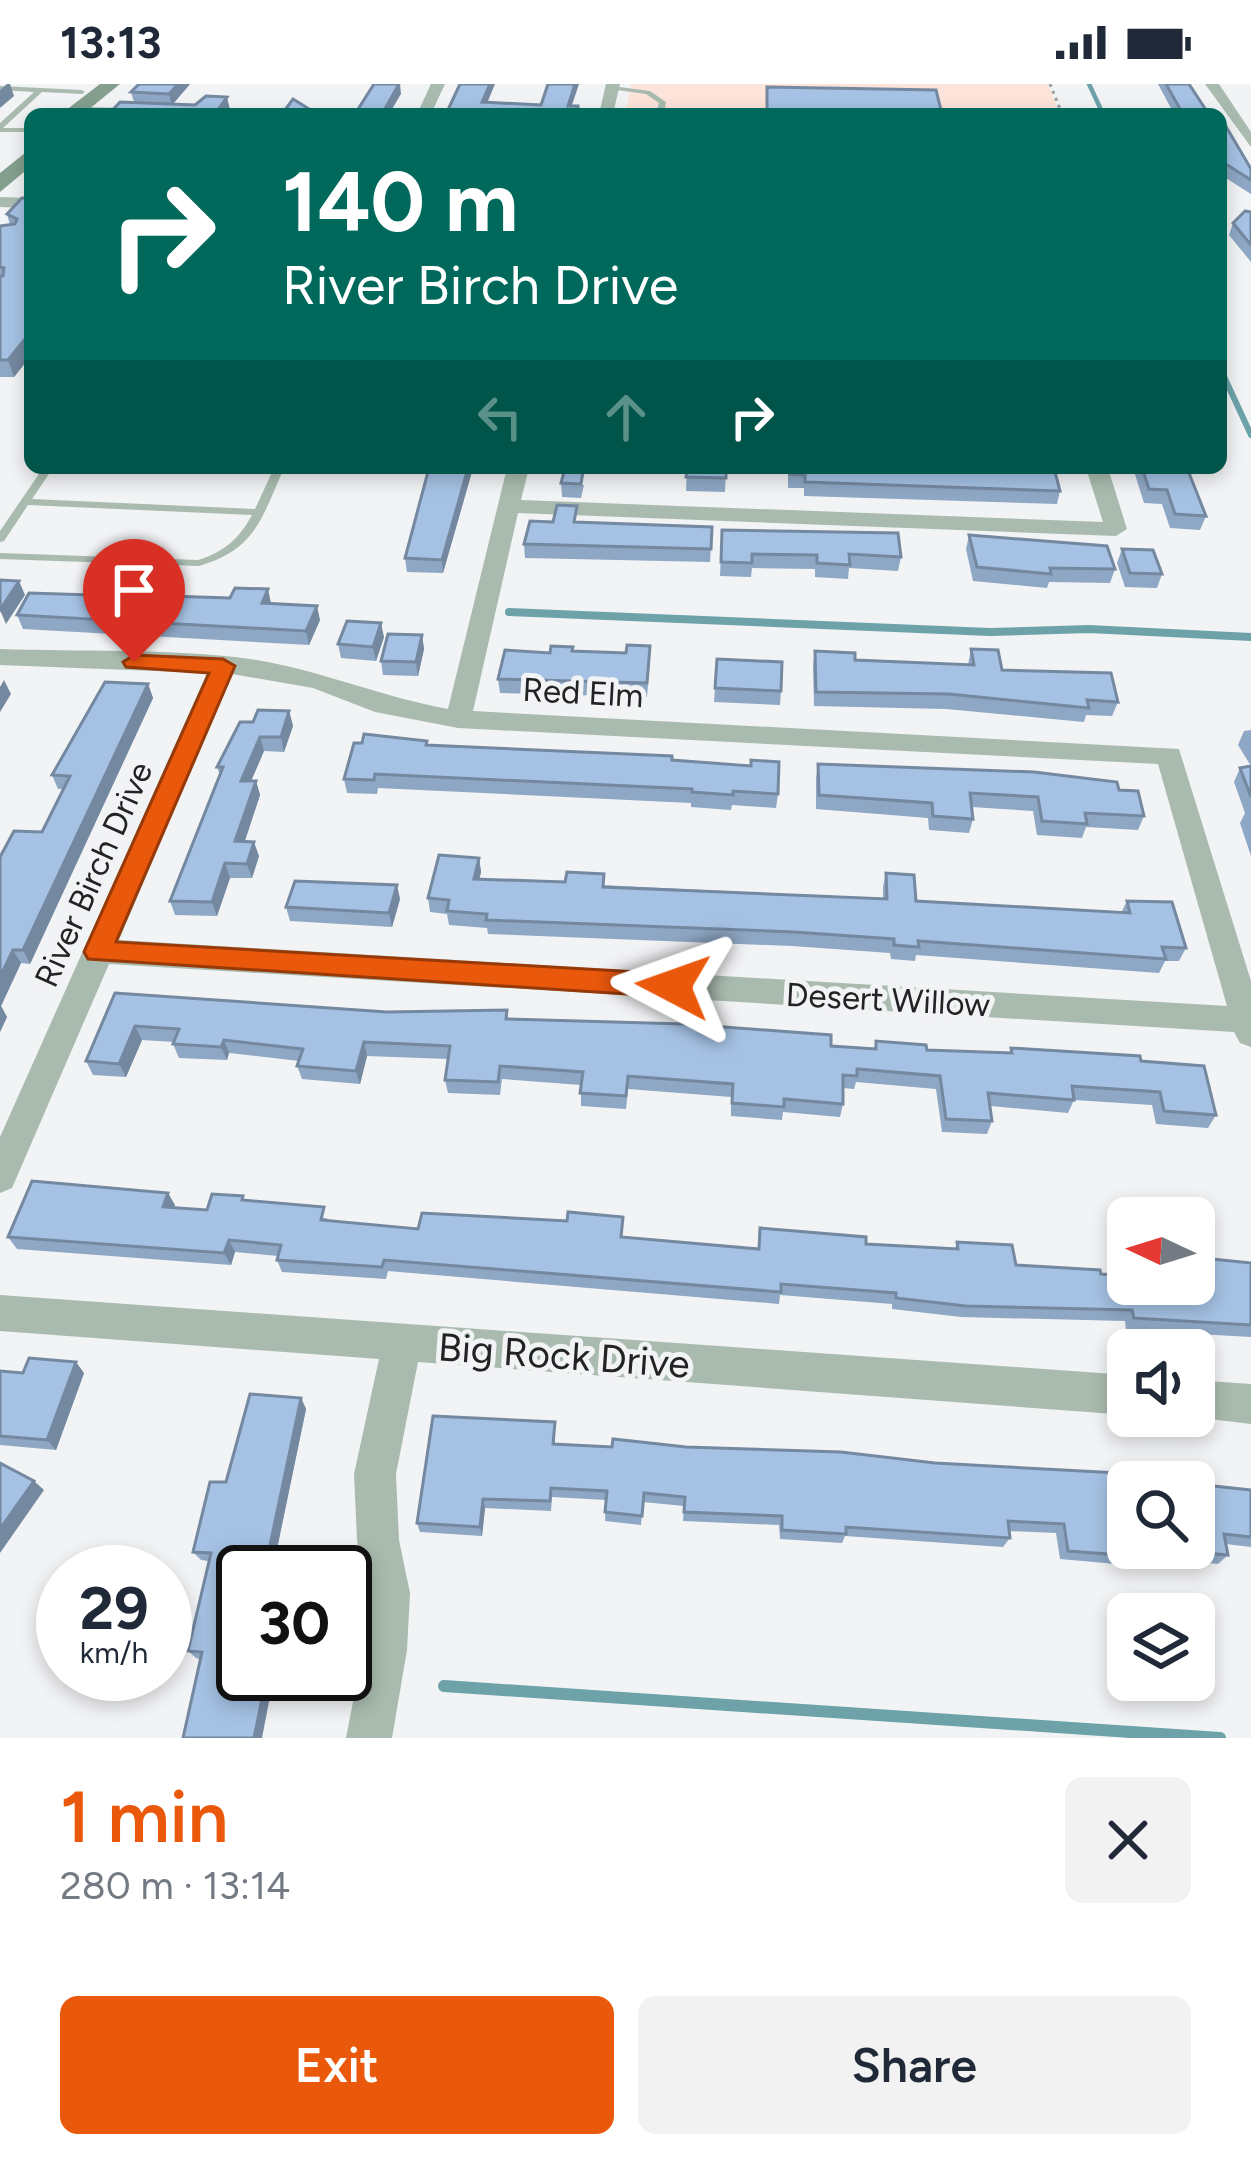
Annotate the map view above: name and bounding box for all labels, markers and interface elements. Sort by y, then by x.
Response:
text: 13:13 [60,15,162,69]
text: 140 m [282,151,518,252]
icon: right [84,156,240,312]
text: River Birch Drive [282,253,678,318]
icon: left [467,384,533,450]
icon: ahead [593,384,659,450]
icon: right [719,384,785,450]
pin [83,539,185,662]
icon: arrive [101,557,167,623]
street label: Red Elm [522,670,644,715]
street label: River Birch Drive [26,756,161,993]
position arrow [610,923,736,1049]
street label: Desert Willow [785,975,991,1024]
north arrow [1107,1197,1215,1305]
map controls [1107,1197,1215,1701]
street label: Big Rock Drive [437,1323,691,1388]
button: sound [1107,1329,1215,1437]
button: search [1107,1461,1215,1569]
speed limit sign: 30 [216,1545,372,1701]
text: 29 [79,1572,149,1644]
button: layers [1107,1593,1215,1701]
text: km/h [80,1634,148,1671]
text: 1 min [60,1774,228,1860]
button: close [1065,1777,1191,1903]
text: 280 m · 13:14 [60,1862,290,1909]
button: Exit [60,1996,614,2134]
button: Share [638,1996,1191,2134]

